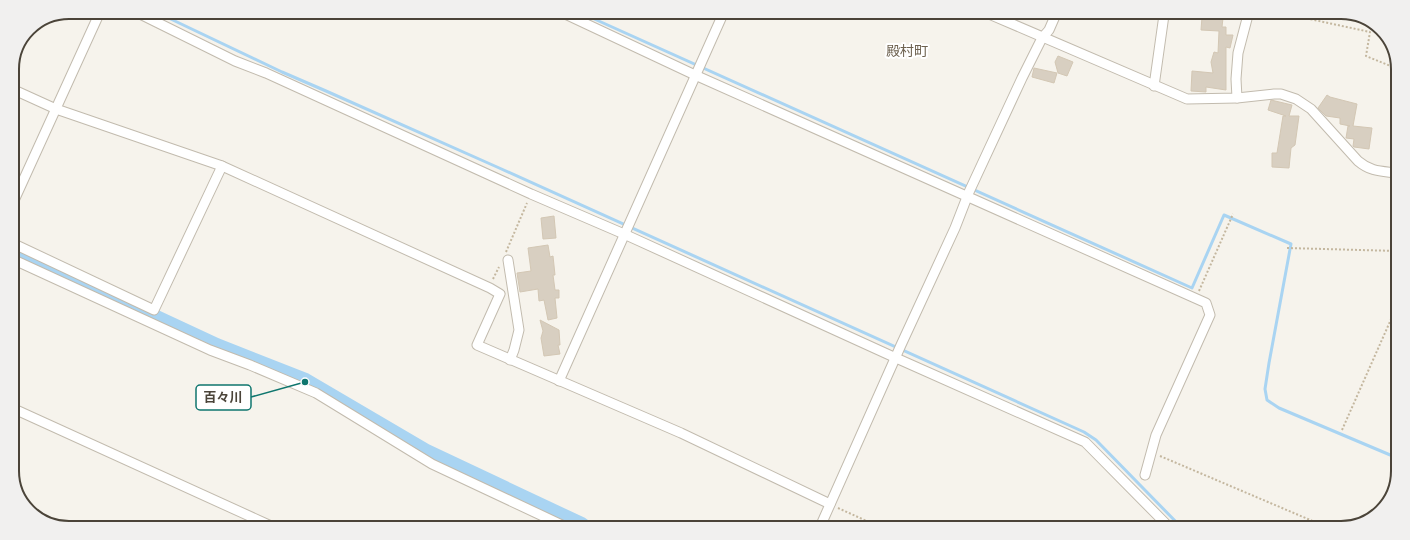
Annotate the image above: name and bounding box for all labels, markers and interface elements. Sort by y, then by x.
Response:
district label: 殿村町 [886,43,928,60]
callout: 百々川 [196,385,251,410]
text: 百々川 [203,390,243,405]

